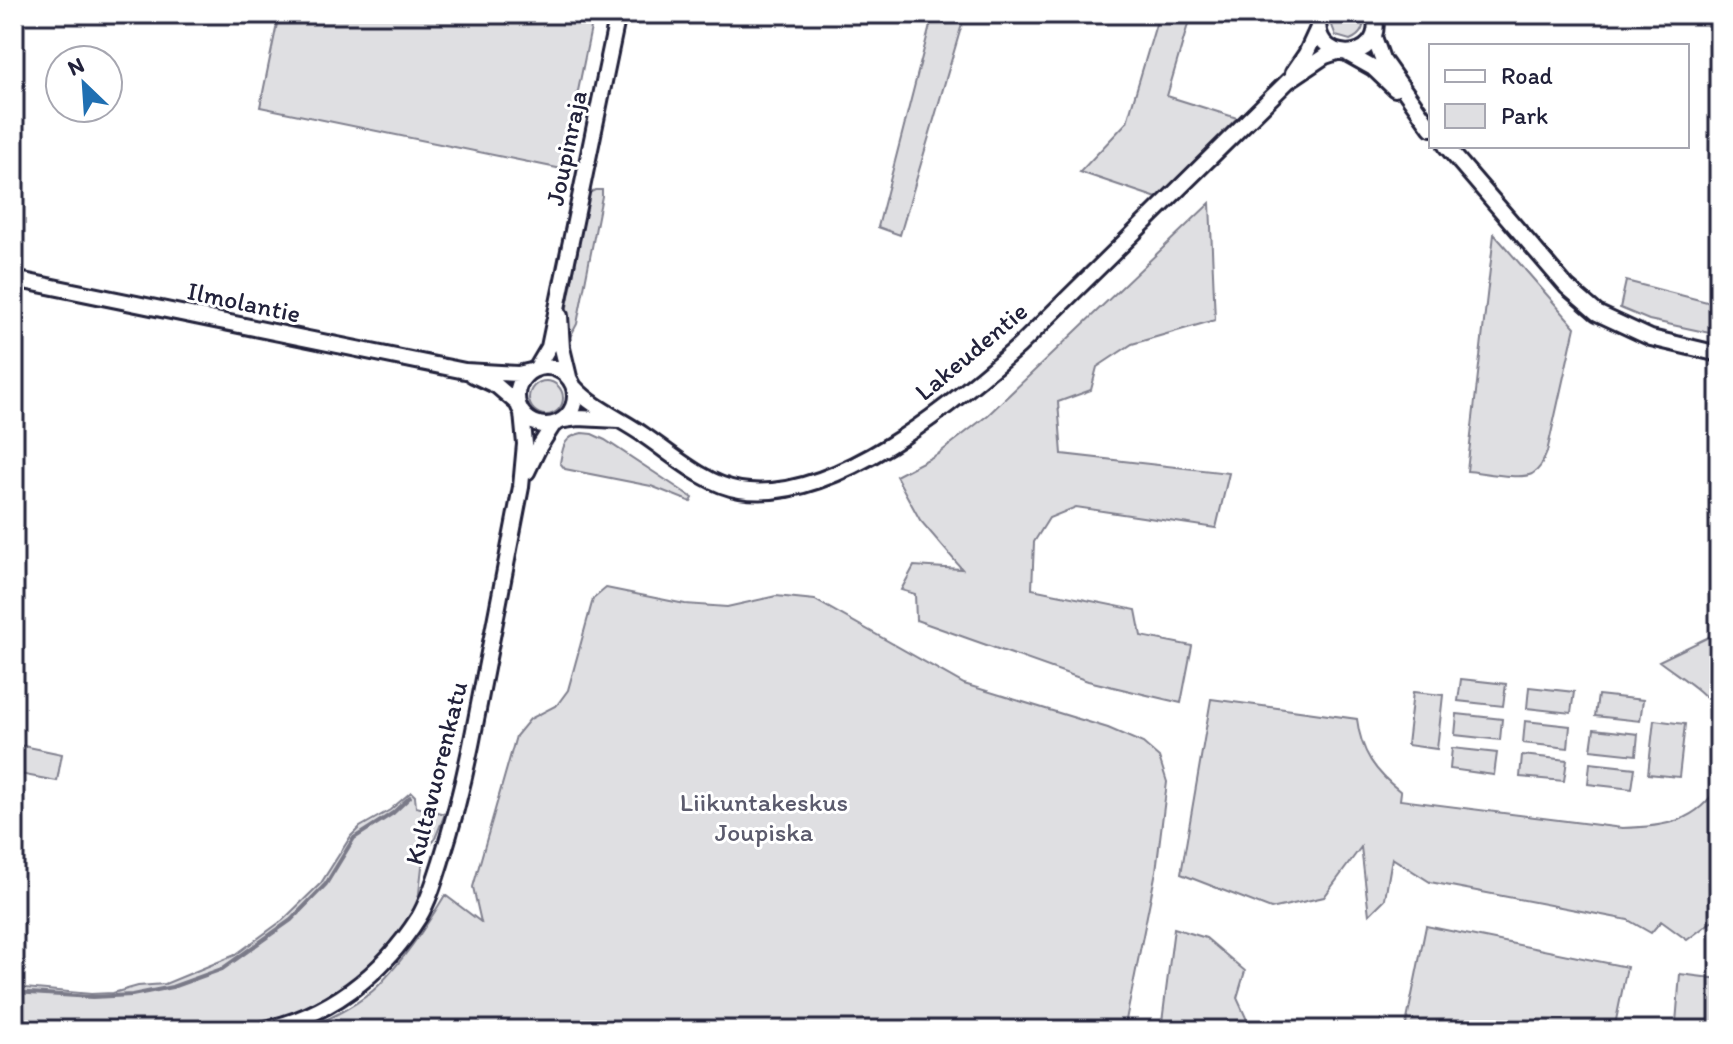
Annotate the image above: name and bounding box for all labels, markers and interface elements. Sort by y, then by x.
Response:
north arrow [44,44,124,124]
legend [1429,44,1689,148]
text: N [63,51,88,82]
text: Road [1501,61,1553,90]
street label: Joupinraja [538,87,594,209]
text: Park [1501,101,1548,130]
street label: Ilmolantie [184,274,304,330]
street label: Lakeudentie [908,295,1034,407]
street label: Kultavuorenkatu [398,678,474,868]
park label: Liikuntakeskus Joupiska [680,786,848,848]

